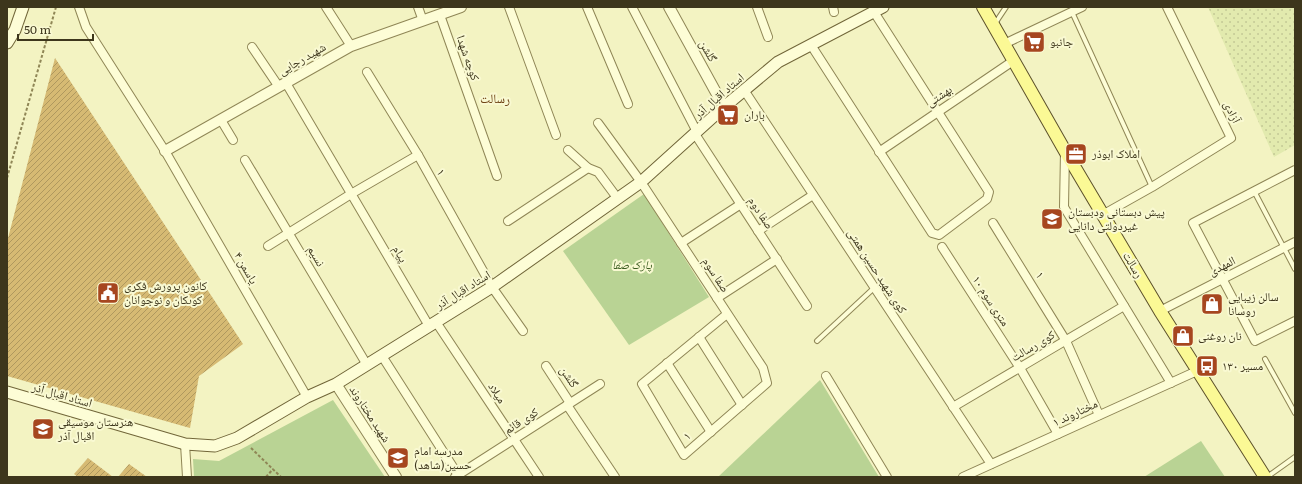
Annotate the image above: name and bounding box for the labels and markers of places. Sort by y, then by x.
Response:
supermarket icon: جانبو [1021,29,1047,55]
place label: جانبو [1050,32,1073,50]
supermarket icon: باران [715,102,741,128]
place label: باران [744,105,765,123]
office icon: املاک ابوذر [1063,141,1089,167]
place label: املاک ابوذر [1091,144,1140,162]
place label: پیش دبستانی ودبستان غیردولتی دانایی [1068,202,1165,234]
school or university icon: پیش دبستانی ودبستان غیردولتی دانایی [1039,206,1065,232]
place label: کانون پرورش فکرى کوىکان و نوجوانان [124,276,207,308]
public building icon: کانون پرورش فکرى کوىکان و نوجوانان [95,280,121,306]
place label: سالن زیبایی روسانا [1228,287,1279,319]
shop icon: سالن زیبایی روسانا [1199,291,1225,317]
shop icon: نان روغنی [1170,323,1196,349]
place label: نان روغنی [1198,326,1242,344]
bus stop icon: مسیر ۱۳۰ [1194,353,1220,379]
place label: مسیر ۱۳۰ [1222,356,1263,374]
place label: هنرستان موسیقی اقبال آذر [57,412,133,444]
school or university icon: هنرستان موسیقی اقبال آذر [30,416,56,442]
place label: مدرسه امام حسین(شاهد) [414,441,472,473]
school or university icon: مدرسه امام حسین(شاهد) [385,445,411,471]

